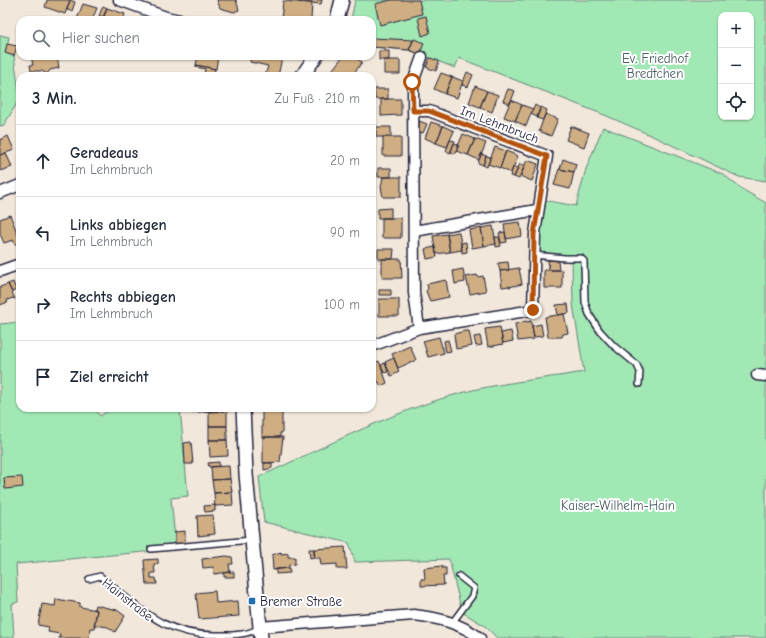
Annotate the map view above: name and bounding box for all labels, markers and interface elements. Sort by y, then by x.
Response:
map controls [718,12,754,120]
button: + [718,12,754,48]
search box [16,16,376,60]
icon: search [30,27,52,49]
text: Hier suchen [62,29,140,47]
button: − [718,48,754,84]
park label: Ev. Friedhof Bredtchen [622,51,689,81]
route start [403,73,421,91]
button: locate [718,84,754,120]
text: 3 Min. [32,89,77,108]
text: Zu Fuß · 210 m [275,91,360,106]
street label: Im Lehmbruch [459,103,541,146]
text: Geradeaus [70,144,138,162]
icon: ahead [32,150,54,172]
text: 20 m [330,153,360,168]
text: Im Lehmbruch [70,162,153,177]
text: Links abbiegen [70,216,167,234]
icon: left [32,222,54,244]
text: 90 m [330,225,360,240]
text: Im Lehmbruch [70,234,153,249]
text: Rechts abbiegen [70,288,176,306]
icon: right [32,294,54,316]
text: 100 m [324,297,360,312]
route end [524,301,542,319]
text: Im Lehmbruch [70,306,153,321]
icon: arrive [32,366,54,388]
text: Ziel erreicht [70,368,148,386]
park label: Kaiser-Wilhelm-Hain [561,498,675,513]
street label: Hainstraße [99,575,156,624]
place label: Bremer Straße [260,594,343,609]
marker: Bremer Straße [247,596,257,606]

